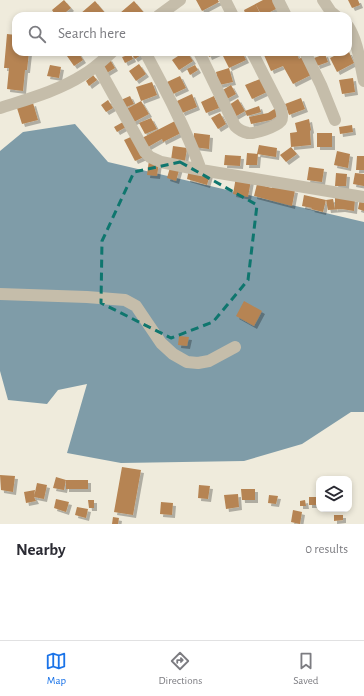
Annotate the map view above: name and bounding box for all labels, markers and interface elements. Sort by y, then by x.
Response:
search box [12,12,352,56]
icon: search [26,23,48,45]
text: Search here [58,26,126,41]
map controls [316,476,352,512]
button: layers [316,476,352,512]
text: Nearby [16,541,66,558]
text: 0 results [305,543,348,556]
tab: Map [45,650,67,687]
tab: Directions [158,650,202,687]
tab: Saved [293,650,318,687]

